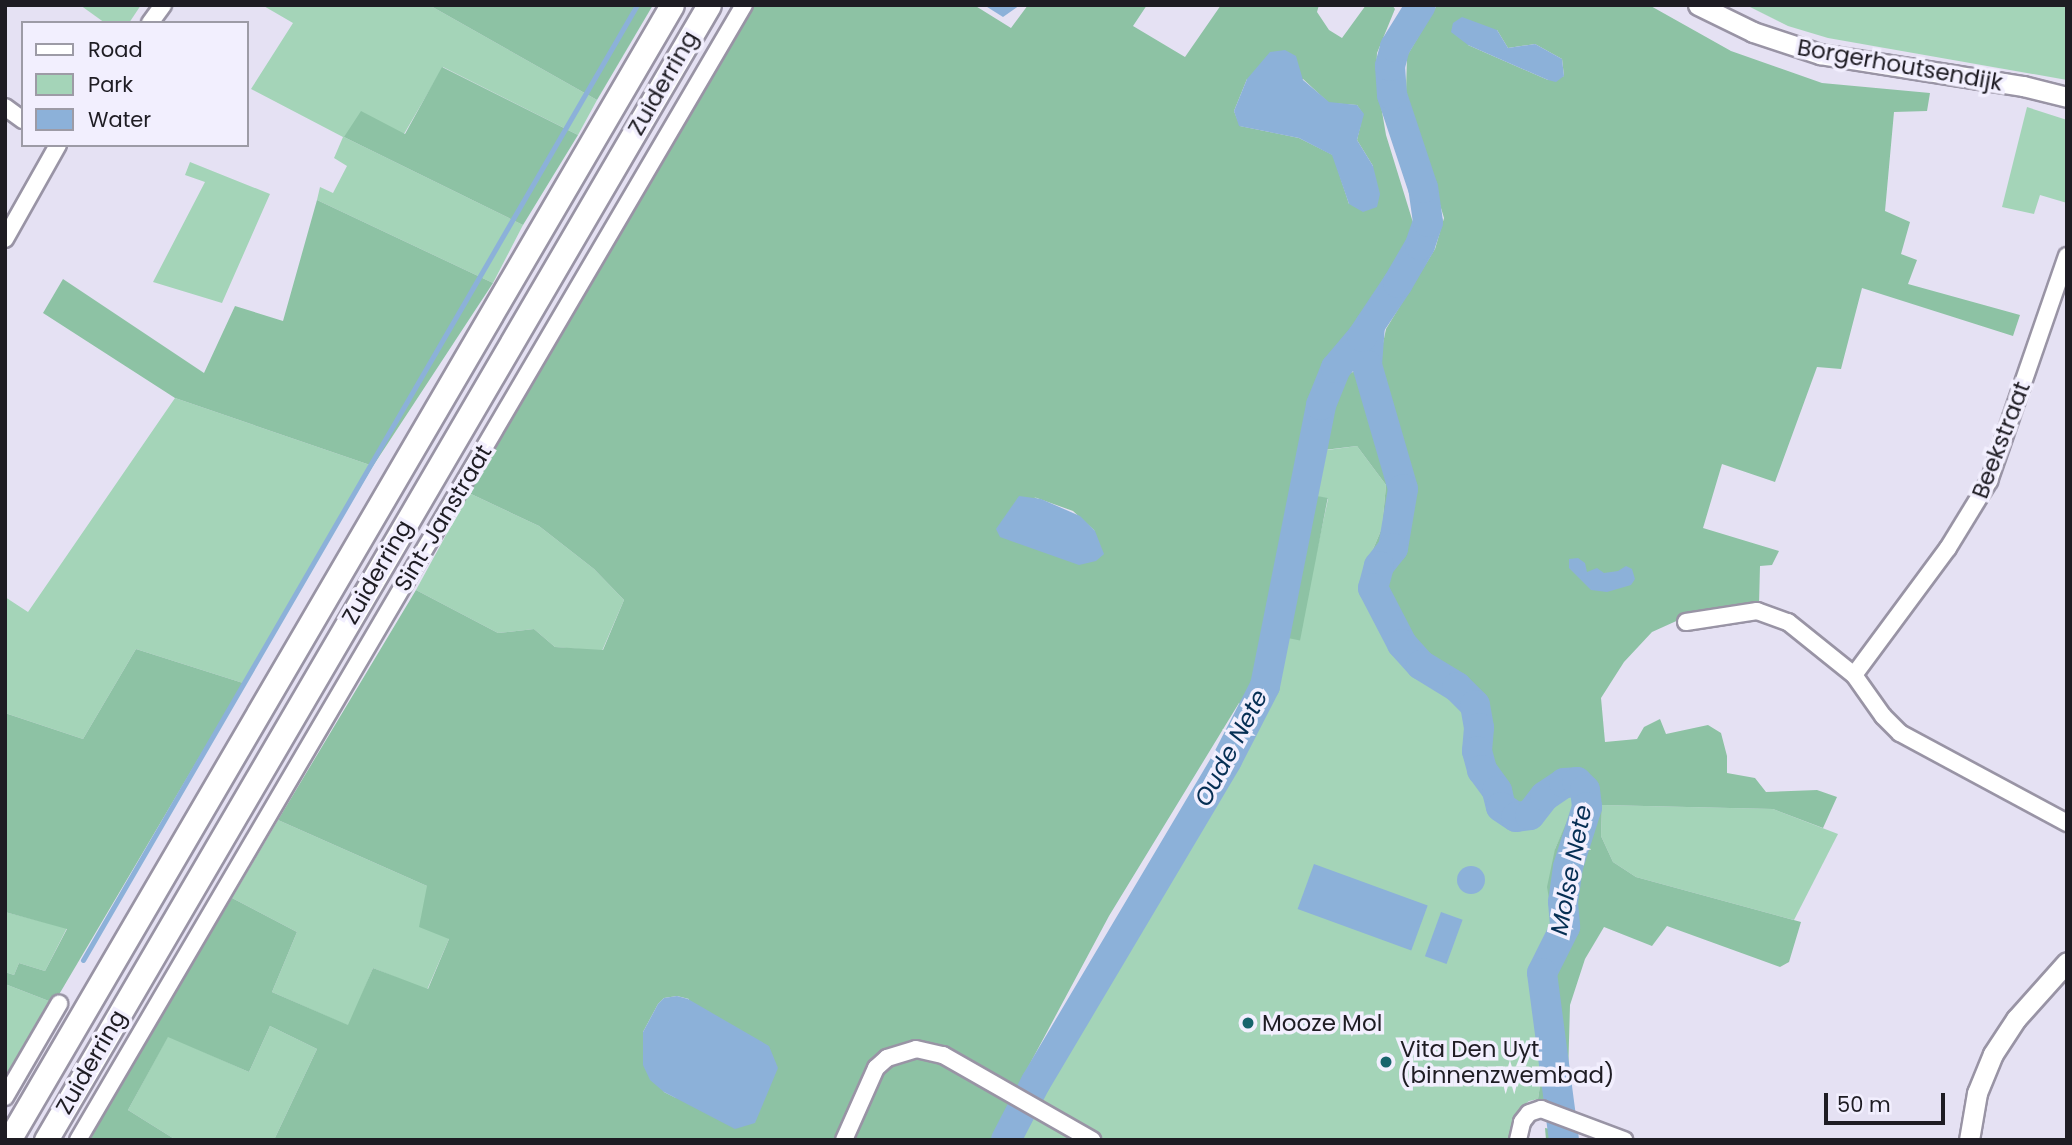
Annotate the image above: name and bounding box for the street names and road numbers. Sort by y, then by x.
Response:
street label: Zuiderring [622,26,704,140]
street label: Borgerhoutsendijk [1795,33,2005,97]
street label: Beekstraat [1966,378,2036,502]
street label: Sint-Janstraat [388,440,498,596]
street label: Zuiderring [336,515,418,629]
street label: Zuiderring [50,1005,132,1119]

